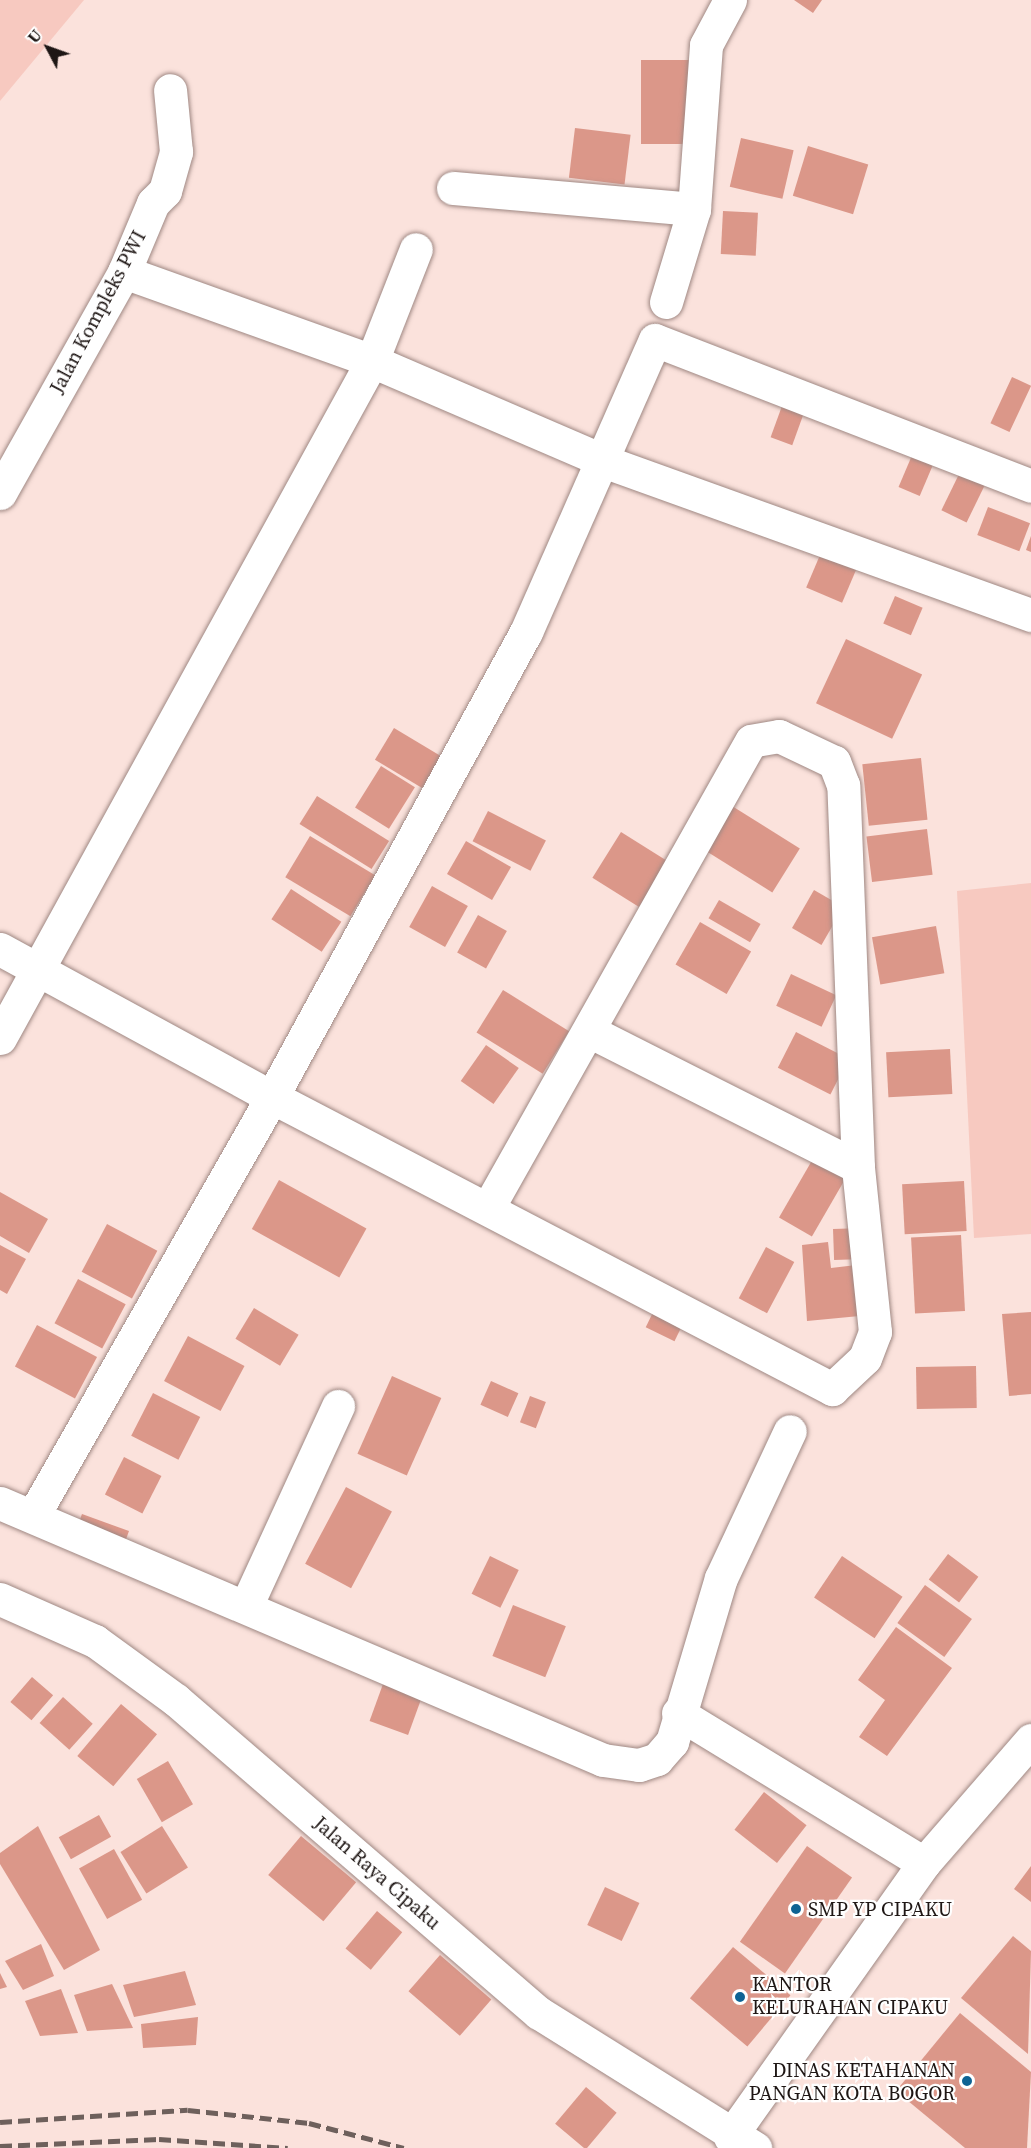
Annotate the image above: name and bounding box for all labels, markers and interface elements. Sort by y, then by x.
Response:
north arrow [18,18,78,78]
text: U [22,25,47,48]
street label: Jalan Kompleks PWI [45,226,151,398]
street label: Jalan Raya Cipaku [309,1811,445,1935]
place label: SMP YP CIPAKU [808,1897,953,1921]
marker: SMP YP CIPAKU [789,1902,803,1916]
place label: KANTOR KELURAHAN CIPAKU [752,1973,948,2020]
marker: KANTOR KELURAHAN CIPAKU [733,1990,747,2004]
place label: DINAS KETAHANAN PANGAN KOTA BOGOR [749,2058,955,2105]
marker: DINAS KETAHANAN PANGAN KOTA BOGOR [960,2074,974,2088]

